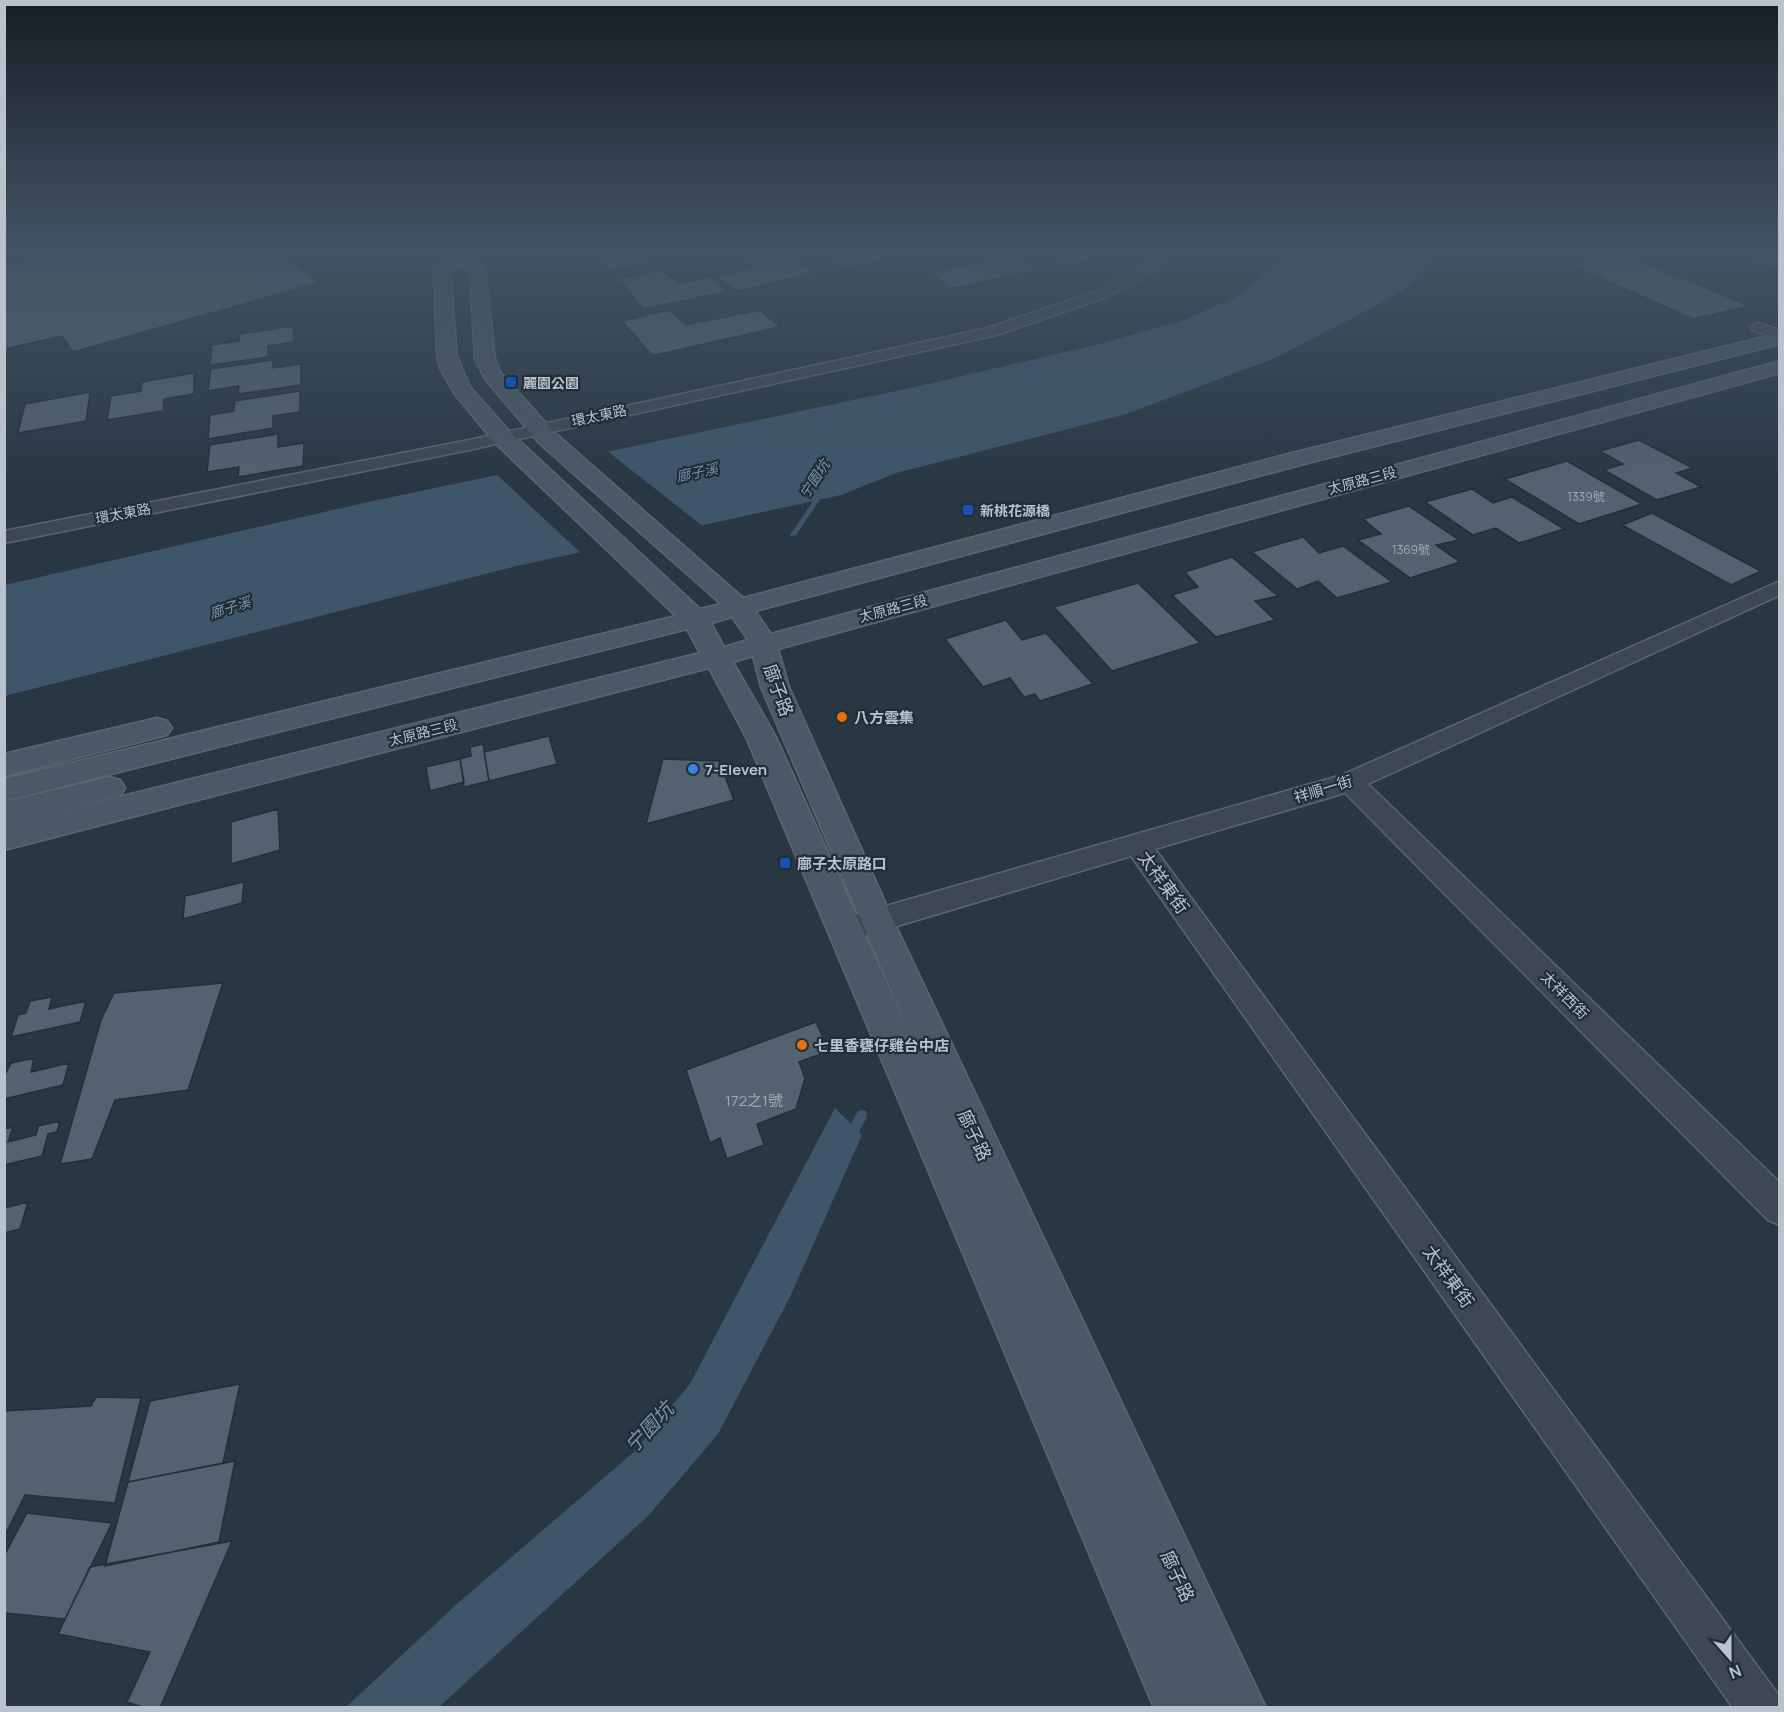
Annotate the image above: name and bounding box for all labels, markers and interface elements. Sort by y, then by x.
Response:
place label: 麗園公園 [523,373,579,392]
marker: 麗園公園 [504,375,518,389]
street label: 環太東路 [570,400,628,430]
water label: 宁園坑 [795,455,834,502]
water label: 廍子溪 [674,458,721,486]
street label: 太原路三段 [1326,462,1398,498]
house number: 1339號 [1567,488,1605,505]
street label: 環太東路 [94,498,152,528]
place label: 新桃花源橋 [980,501,1050,520]
marker: 新桃花源橋 [961,503,975,517]
house number: 1369號 [1392,541,1430,558]
street label: 太原路三段 [857,590,929,626]
water label: 廍子溪 [207,591,255,622]
street label: 廍子路 [758,661,800,719]
place label: 八方雲集 [854,707,914,728]
marker: 八方雲集 [835,710,849,724]
street label: 太原路三段 [387,714,459,750]
place label: 7-Eleven [705,759,767,780]
marker: 7-Eleven [686,762,700,776]
street label: 祥順一街 [1291,770,1355,808]
street label: 太祥東街 [1133,846,1195,918]
place label: 廍子太原路口 [797,853,887,874]
marker: 廍子太原路口 [778,856,792,870]
street label: 太祥西街 [1536,966,1594,1024]
place label: 七里香甕仔雞台中店 [814,1035,949,1056]
marker: 七里香甕仔雞台中店 [795,1038,809,1052]
house number: 172之1號 [725,1090,783,1111]
street label: 廍子路 [953,1105,997,1165]
street label: 太祥東街 [1418,1240,1480,1312]
water label: 宁園坑 [619,1394,681,1458]
street label: 廍子路 [1156,1546,1200,1606]
north arrow [1700,1628,1760,1688]
text: N [1726,1660,1745,1684]

